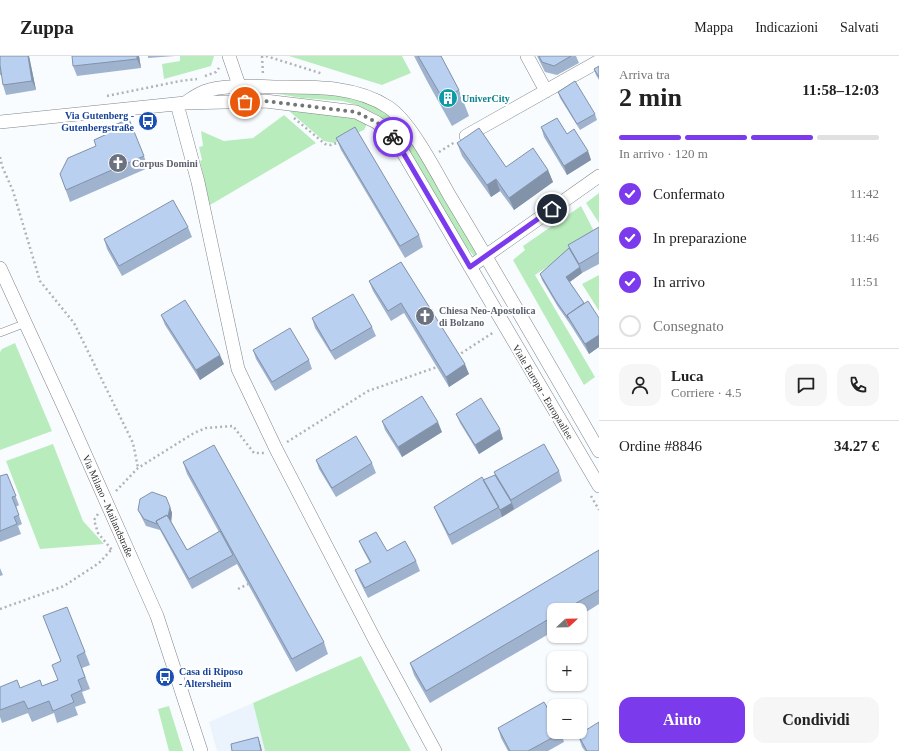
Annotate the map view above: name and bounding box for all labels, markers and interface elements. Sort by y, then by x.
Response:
text: Zuppa [20,17,74,38]
text: Mappa [694,20,733,35]
text: Indicazioni [755,20,818,35]
text: Salvati [840,20,879,35]
text: Arriva tra [619,67,670,82]
text: 11:58–12:03 [802,82,879,98]
text: 2 min [619,83,682,112]
pin [228,85,262,119]
building icon: UniverCity [437,87,459,109]
icon: bag [234,91,256,113]
place label: UniverCity [462,93,510,104]
place label: Via Gutenberg - Gutenbergstraße [61,110,135,133]
bus stop icon: Via Gutenberg - Gutenbergstraße [137,110,159,132]
courier [373,117,413,157]
icon: bike [382,126,404,148]
text: In arrivo · 120 m [619,146,708,161]
church icon: Corpus Domini [107,152,129,174]
place label: Corpus Domini [132,158,198,169]
icon: check [619,183,641,205]
text: Confermato [653,186,725,202]
text: 11:42 [850,186,879,201]
pin [535,192,569,226]
icon: home [541,198,563,220]
icon: check [619,227,641,249]
text: In preparazione [653,230,747,246]
text: 11:46 [850,230,879,245]
icon: check [619,271,641,293]
text: In arrivo [653,274,705,290]
text: 11:51 [850,274,879,289]
church icon: Chiesa Neo-Apostolica di Bolzano [414,305,436,327]
place label: Chiesa Neo-Apostolica di Bolzano [439,305,535,328]
text: Consegnato [653,318,724,334]
street label: Viale Europa - Europaallee [510,343,576,442]
button: person [619,364,661,406]
button: chat [785,364,827,406]
button: phone [837,364,879,406]
text: Luca [671,368,704,384]
text: Corriere · 4.5 [671,385,741,400]
text: Ordine #8846 [619,438,702,454]
text: 34.27 € [834,438,879,454]
street label: Via Milano - Mailandstraße [80,453,136,559]
north arrow [547,603,587,643]
map controls [547,603,587,739]
button: + [547,651,587,691]
bus stop icon: Casa di Riposo - Altersheim [154,666,176,688]
place label: Casa di Riposo - Altersheim [179,666,243,689]
button: Aiuto [619,697,745,743]
button: Condividi [753,697,879,743]
button: − [547,699,587,739]

